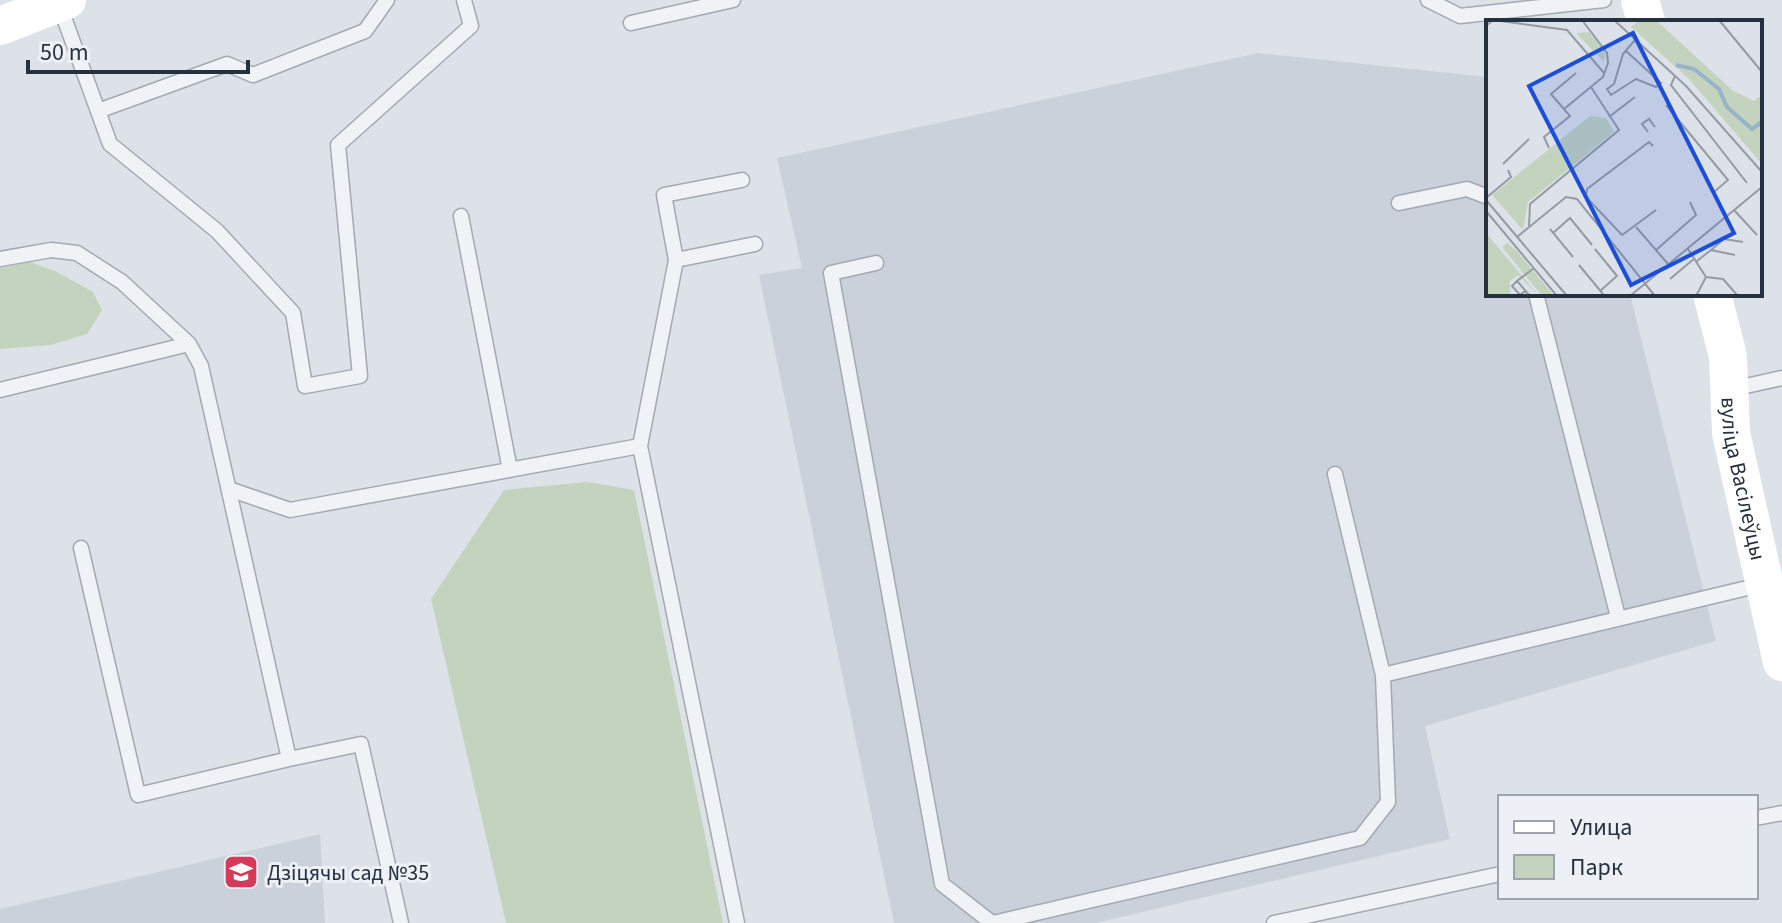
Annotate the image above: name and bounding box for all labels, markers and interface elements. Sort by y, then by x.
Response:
inset map [1486,20,1762,296]
scale bar [28,24,248,74]
text: 50 m [40,35,89,70]
street label: вуліца Васілеўцы [1713,396,1774,563]
legend [1498,795,1758,899]
text: Улица [1570,810,1632,845]
text: Парк [1570,850,1623,885]
school or university icon: Дзіцячы сад №35 [222,853,260,891]
place label: Дзіцячы сад №35 [267,857,429,889]

